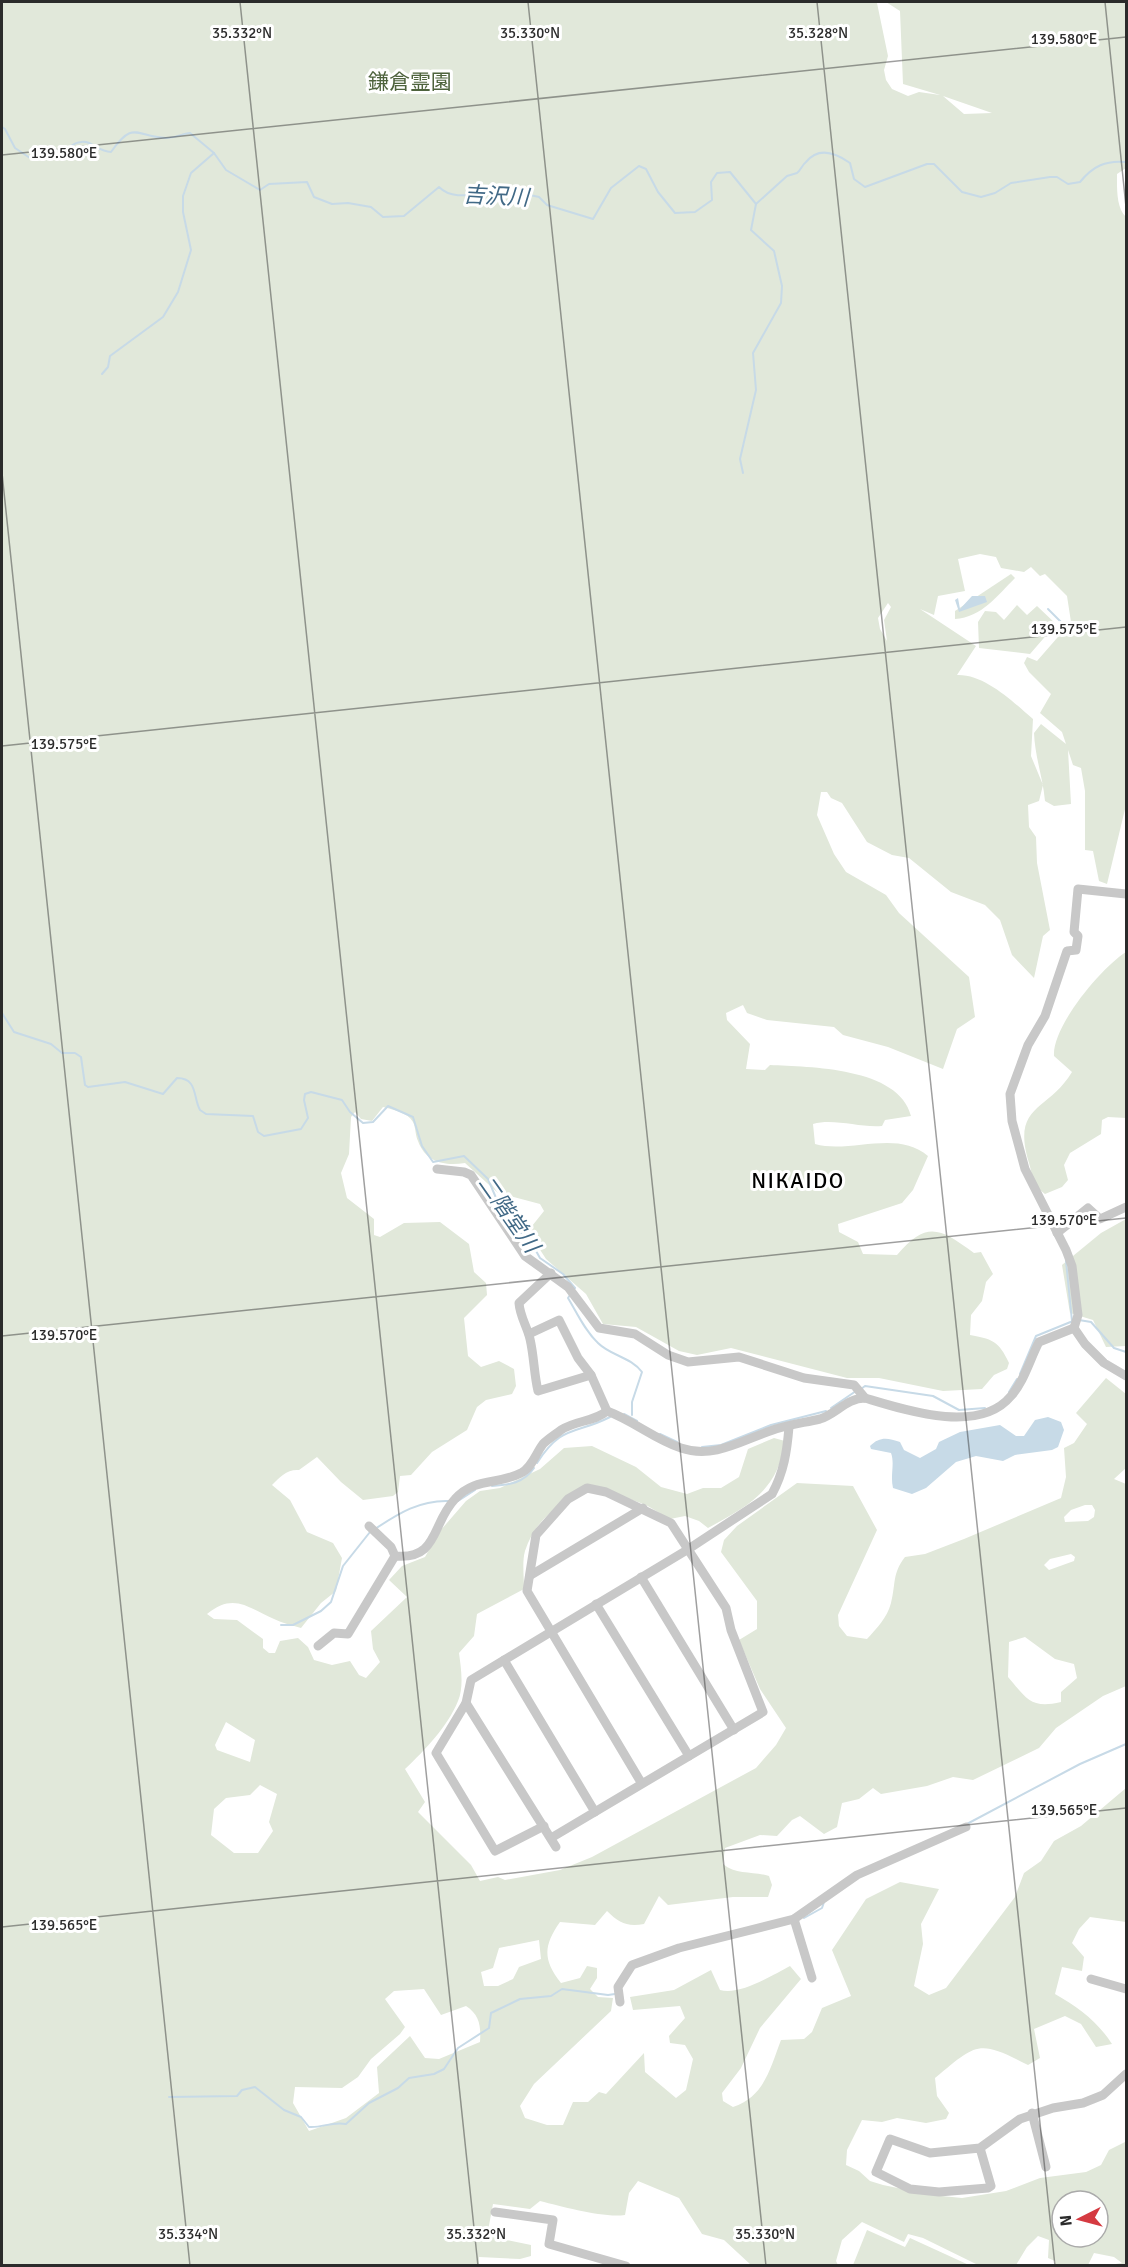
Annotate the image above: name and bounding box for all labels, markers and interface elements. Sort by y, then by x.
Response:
text: 35.332°N [212,24,272,42]
text: 35.330°N [500,24,560,42]
text: 35.328°N [788,24,848,42]
text: 139.580°E [1031,30,1097,48]
park label: 鎌倉霊園 [368,69,452,95]
text: 139.580°E [31,144,97,162]
water label: 吉沢川 [462,181,532,211]
text: 139.575°E [1031,620,1097,638]
text: 139.575°E [31,735,97,753]
district label: NIKAIDO [751,1167,845,1194]
water label: 二階堂川 [473,1170,546,1259]
text: 139.570°E [1031,1211,1097,1229]
text: 139.570°E [31,1326,97,1344]
text: 139.565°E [1031,1801,1097,1819]
text: 139.565°E [31,1916,97,1934]
north arrow [1050,2189,1110,2249]
text: N [1056,2214,1077,2227]
text: 35.334°N [158,2225,218,2243]
text: 35.332°N [446,2225,506,2243]
text: 35.330°N [735,2225,795,2243]

